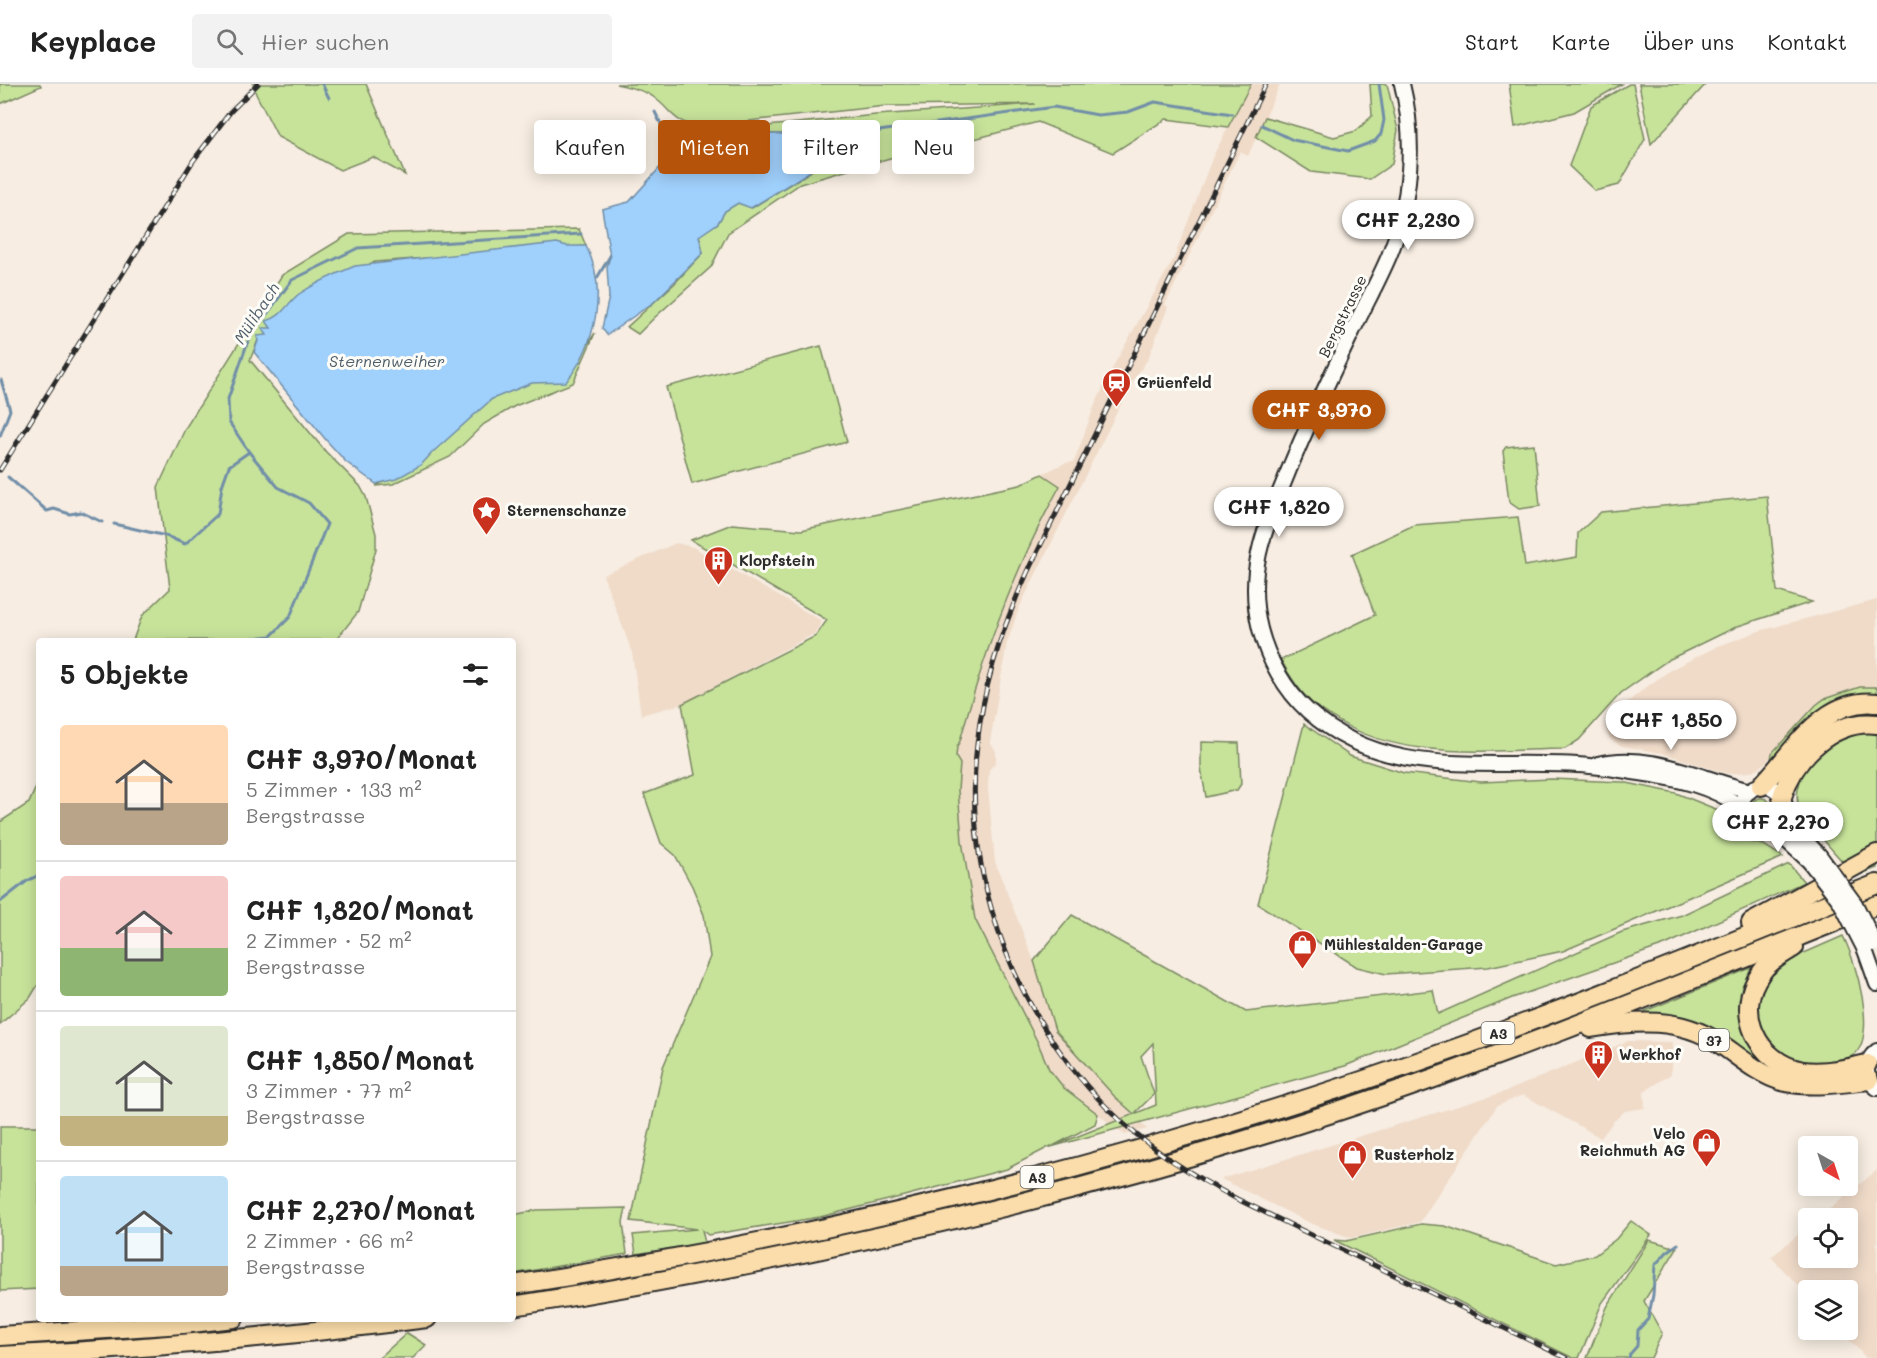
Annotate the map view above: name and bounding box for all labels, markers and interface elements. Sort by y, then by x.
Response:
search box [192,14,612,68]
text: Keyplace [30,23,156,59]
icon: search [213,25,246,58]
text: Hier suchen [261,27,389,56]
text: Start [1465,28,1519,55]
text: Karte [1552,28,1610,55]
text: Über uns [1643,28,1734,55]
text: Kontakt [1767,28,1847,55]
chip: Kaufen [534,120,646,174]
chip: Mieten [658,120,770,174]
chip: Filter [782,120,880,174]
chip: Neu [892,120,974,174]
pin: CHF 2,230 [1339,200,1477,251]
text: CHF 2,230 [1356,206,1460,232]
street label: Bergstrasse [1313,271,1371,361]
water label: Mülibach [228,278,284,348]
water label: Sternenweiher [329,350,445,371]
station icon: Grüenfeld [1100,366,1132,408]
place label: Grüenfeld [1137,372,1212,392]
pin: CHF 3,970 [1250,390,1388,441]
text: CHF 3,970 [1266,396,1372,422]
pin: CHF 1,820 [1210,487,1348,538]
text: CHF 1,820 [1228,493,1330,519]
place icon: Sternenschanze [470,494,502,536]
place label: Sternenschanze [507,500,627,520]
building icon: Klopfstein [702,544,734,586]
place label: Klopfstein [739,550,815,570]
text: 5 Objekte [60,657,189,691]
icon: filters [459,658,492,691]
pin: CHF 1,850 [1602,700,1740,751]
text: CHF 1,850 [1620,706,1722,732]
text: CHF 3,970/Monat [246,742,477,776]
icon: home [108,749,180,821]
text: 5 Zimmer · 133 m² [246,776,422,802]
text: Bergstrasse [246,802,365,828]
pin: CHF 2,270 [1709,802,1847,853]
text: CHF 2,270 [1726,808,1830,834]
text: CHF 1,820/Monat [246,893,474,927]
icon: home [108,900,180,972]
text: 2 Zimmer · 52 m² [246,927,412,953]
shop icon: Mühlestalden-Garage [1287,928,1319,970]
place label: Mühlestalden-Garage [1324,934,1483,954]
text: Bergstrasse [246,953,365,979]
road number: A3 [1482,1022,1514,1044]
road number: 37 [1699,1029,1729,1051]
building icon: Werkhof [1582,1038,1614,1080]
text: CHF 1,850/Monat [246,1043,474,1077]
place label: Werkhof [1619,1044,1681,1064]
icon: home [108,1050,180,1122]
text: 3 Zimmer · 77 m² [246,1077,412,1103]
text: Bergstrasse [246,1103,365,1129]
place label: Velo Reichmuth AG [1580,1123,1685,1160]
shop icon: Velo Reichmuth AG [1690,1126,1722,1168]
north arrow [1798,1136,1858,1196]
map controls [1798,1136,1858,1340]
shop icon: Rusterholz [1337,1138,1369,1180]
place label: Rusterholz [1374,1144,1455,1164]
road number: A3 [1020,1166,1054,1188]
text: CHF 2,270/Monat [246,1193,475,1227]
icon: home [108,1200,180,1272]
button: locate [1798,1208,1858,1268]
text: 2 Zimmer · 66 m² [246,1227,413,1253]
text: Bergstrasse [246,1253,365,1279]
button: layers [1798,1280,1858,1340]

